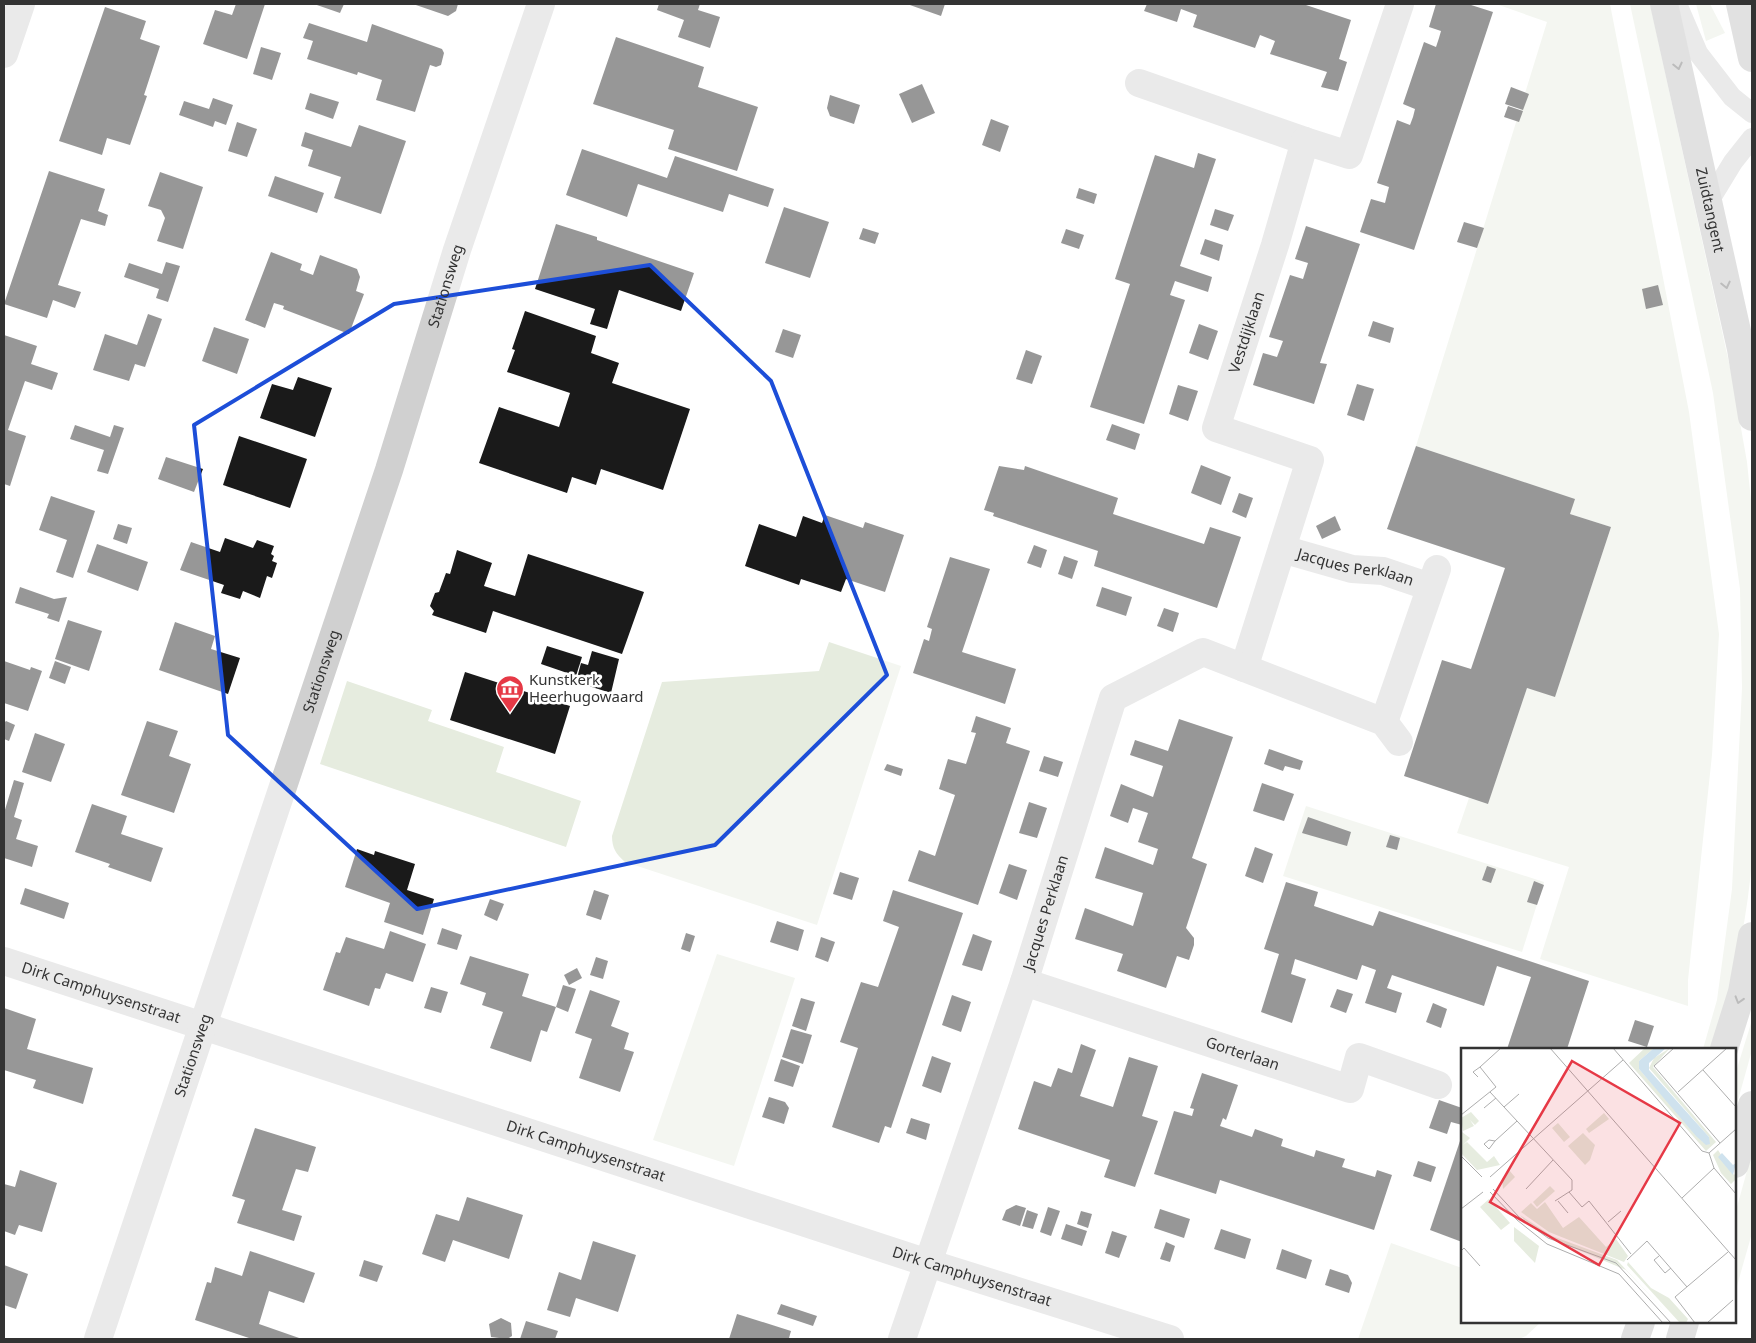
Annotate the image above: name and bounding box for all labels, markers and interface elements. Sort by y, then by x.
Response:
one-way arrow [1672,61,1683,70]
street label: Zuidtangent [1692,165,1730,255]
street label: Stationsweg [423,241,467,330]
one-way arrow [1721,280,1731,289]
street label: Vestdijklaan [1223,289,1268,375]
street label: Jacques Perklaan [1293,542,1417,590]
street label: Stationsweg [297,627,344,715]
place label: Kunstkerk Heerhugowaard [529,669,644,706]
museum icon: Kunstkerk Heerhugowaard [495,674,525,713]
street label: Jacques Perklaan [1017,852,1072,974]
street label: Dirk Camphuysenstraat [19,956,184,1027]
one-way arrow [1735,996,1745,1004]
street label: Stationsweg [169,1011,215,1099]
street label: Gorterlaan [1203,1031,1282,1074]
inset map [1461,1048,1736,1323]
street label: Dirk Camphuysenstraat [504,1115,669,1186]
street label: Dirk Camphuysenstraat [890,1241,1055,1310]

